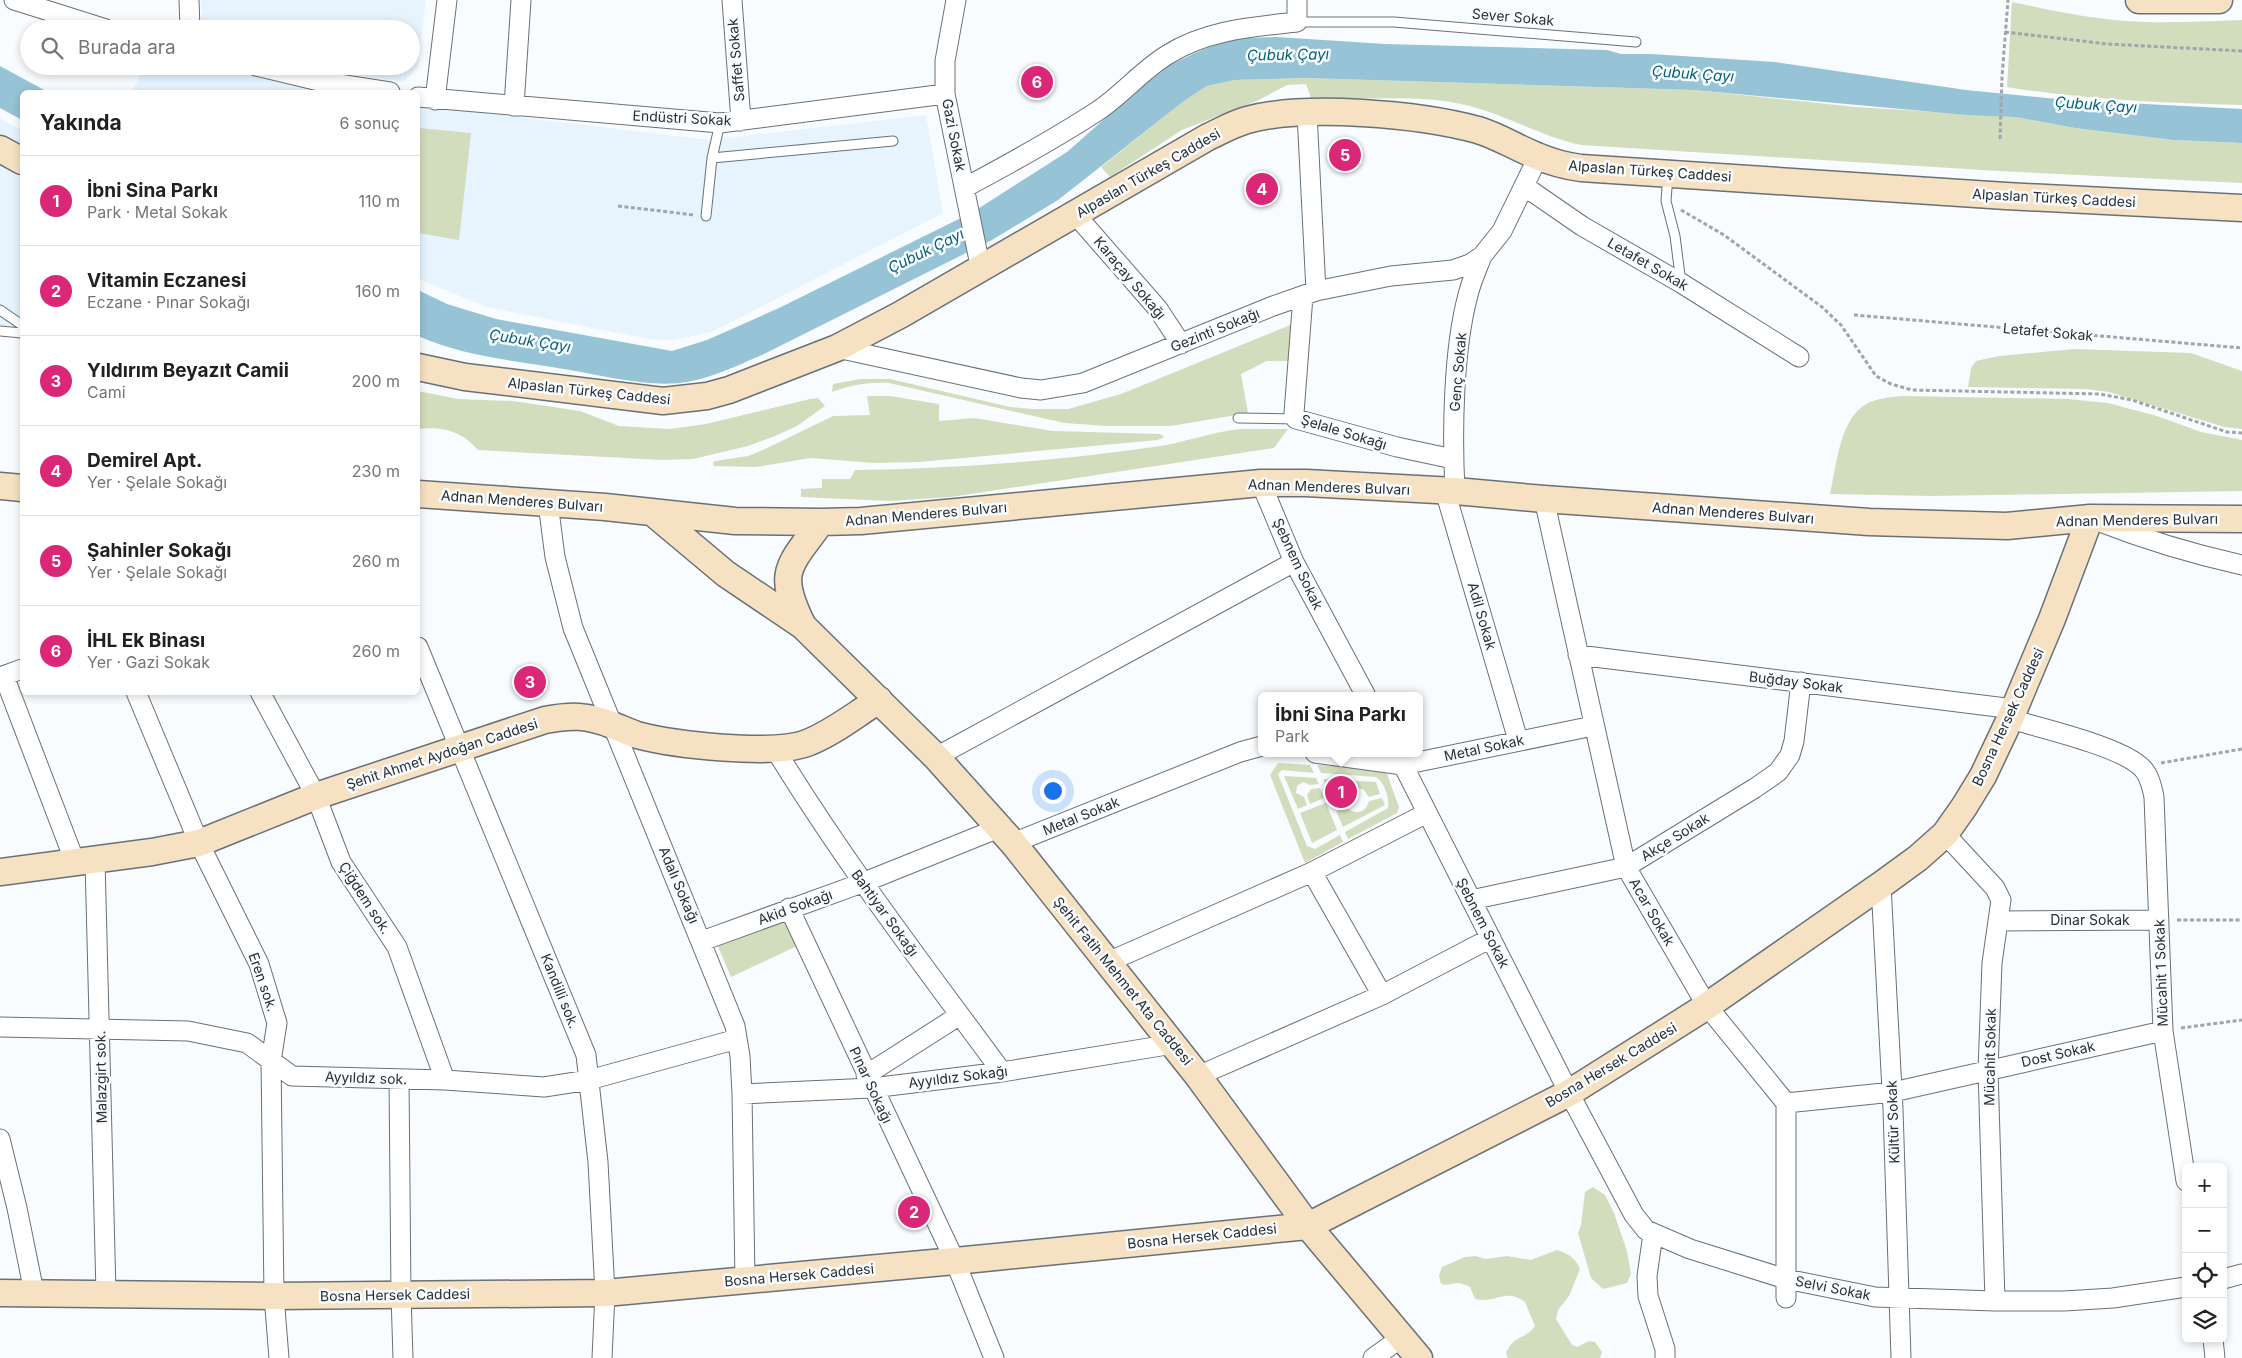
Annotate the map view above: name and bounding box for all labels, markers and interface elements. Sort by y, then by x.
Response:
street label: Sever Sokak [1471,4,1555,29]
street label: Saffet Sokak [723,17,748,102]
search box [20,20,420,75]
icon: search [38,34,66,62]
text: Burada ara [78,36,176,59]
water label: Çubuk Çayı [1247,44,1330,65]
water label: Çubuk Çayı [1651,61,1735,86]
pin: 6 [1021,63,1053,101]
water label: Çubuk Çayı [2054,92,2138,117]
street label: Gazi Sokak [939,97,970,173]
street label: Endüstri Sokak [632,106,732,129]
text: Yakında [40,110,122,135]
text: 6 sonuç [339,113,400,133]
street label: Alpaslan Türkeş Caddesi [1073,124,1223,221]
pin: 5 [1329,136,1361,174]
street label: Alpaslan Türkeş Caddesi [1568,156,1732,185]
pin: 4 [1246,170,1278,208]
text: İbni Sina Parkı [87,179,218,202]
street label: Alpaslan Türkeş Caddesi [1972,185,2136,210]
text: 1 [53,191,59,211]
text: 110 m [358,191,400,211]
text: Park · Metal Sokak [87,202,228,222]
water label: Çubuk Çayı [885,224,967,277]
street label: Karaçay Sokağı [1091,233,1170,323]
street label: Letafet Sokak [1605,234,1692,294]
text: Vitamin Eczanesi [87,269,246,292]
text: 2 [51,281,61,301]
text: 160 m [355,281,400,301]
text: Eczane · Pınar Sokağı [87,292,250,312]
street label: Gezinti Sokağı [1168,304,1262,355]
street label: Letafet Sokak [2002,319,2094,344]
water label: Çubuk Çayı [488,325,573,356]
street label: Genç Sokak [1446,331,1469,412]
text: Yıldırım Beyazıt Camii [87,359,289,382]
text: 3 [51,371,61,391]
text: 200 m [352,371,400,391]
street label: Alpaslan Türkeş Caddesi [507,373,671,408]
text: Cami [87,382,126,402]
street label: Şelale Sokağı [1299,410,1389,453]
text: Demirel Apt. [87,449,202,472]
text: 4 [51,461,61,481]
text: 230 m [352,461,400,481]
text: Yer · Şelale Sokağı [87,472,227,492]
street label: Adnan Menderes Bulvarı [1248,475,1410,498]
street label: Adnan Menderes Bulvarı [440,486,604,515]
street label: Adnan Menderes Bulvarı [844,498,1008,529]
street label: Adnan Menderes Bulvarı [1651,498,1815,527]
street label: Adnan Menderes Bulvarı [2056,510,2218,529]
street label: Şebnem Sokak [1270,515,1327,613]
text: Şahinler Sokağı [87,539,231,562]
text: 5 [51,551,61,571]
text: 260 m [352,551,400,571]
text: Yer · Şelale Sokağı [87,562,227,582]
street label: Adil Sokak [1465,580,1500,652]
text: İHL Ek Binası [87,629,205,652]
text: 6 [51,641,61,661]
text: 260 m [352,641,400,661]
street label: Bosna Hersek Caddesi [1968,645,2047,788]
text: Yer · Gazi Sokak [87,652,210,672]
pin: 3 [514,663,546,701]
street label: Buğday Sokak [1748,667,1844,696]
popup [1258,692,1423,757]
text: İbni Sina Parkı [1275,703,1406,726]
street label: Şehit Ahmet Aydoğan Caddesi [344,714,540,793]
text: Park [1275,726,1309,746]
street label: Metal Sokak [1442,731,1526,764]
pin: 1 [1325,773,1357,811]
your location [1040,778,1066,804]
street label: Metal Sokak [1040,792,1122,839]
street label: Akçe Sokak [1637,809,1712,864]
street label: Adalı Sokağı [656,844,703,926]
street label: Çiğdem sok. [336,858,395,937]
street label: Bahtiyar Sokağı [848,866,923,959]
street label: Şebnem Sokak [1453,875,1514,971]
street label: Acar Sokak [1626,875,1679,949]
street label: Akid Sokağı [755,885,834,928]
street label: Şehit Fatih Mehmet Ata Caddesi [1050,893,1196,1068]
street label: Dinar Sokak [2050,911,2130,928]
street label: Mücahit 1 Sokak [2150,919,2171,1027]
street label: Eren sok. [245,950,281,1014]
street label: Kandilli sok. [538,951,583,1031]
street label: Mücahit Sokak [1980,1008,1999,1106]
street label: Bosna Hersek Caddesi [1542,1019,1679,1111]
street label: Malazgirt sok. [91,1030,110,1124]
street label: Dost Sokak [2019,1037,2097,1070]
street label: Pınar Sokağı [846,1044,897,1126]
street label: Ayyıldız Sokağı [907,1062,1008,1091]
street label: Ayyıldız sok. [325,1068,407,1087]
street label: Kültür Sokak [1883,1080,1902,1164]
map controls [2182,1163,2227,1343]
button: + [2182,1163,2227,1208]
pin: 2 [898,1193,930,1231]
button: − [2182,1208,2227,1253]
street label: Bosna Hersek Caddesi [1126,1219,1278,1252]
button: locate [2182,1253,2227,1298]
street label: Bosna Hersek Caddesi [723,1259,875,1290]
street label: Selvi Sokak [1794,1272,1873,1303]
street label: Bosna Hersek Caddesi [320,1285,470,1304]
button: layers [2182,1298,2227,1343]

